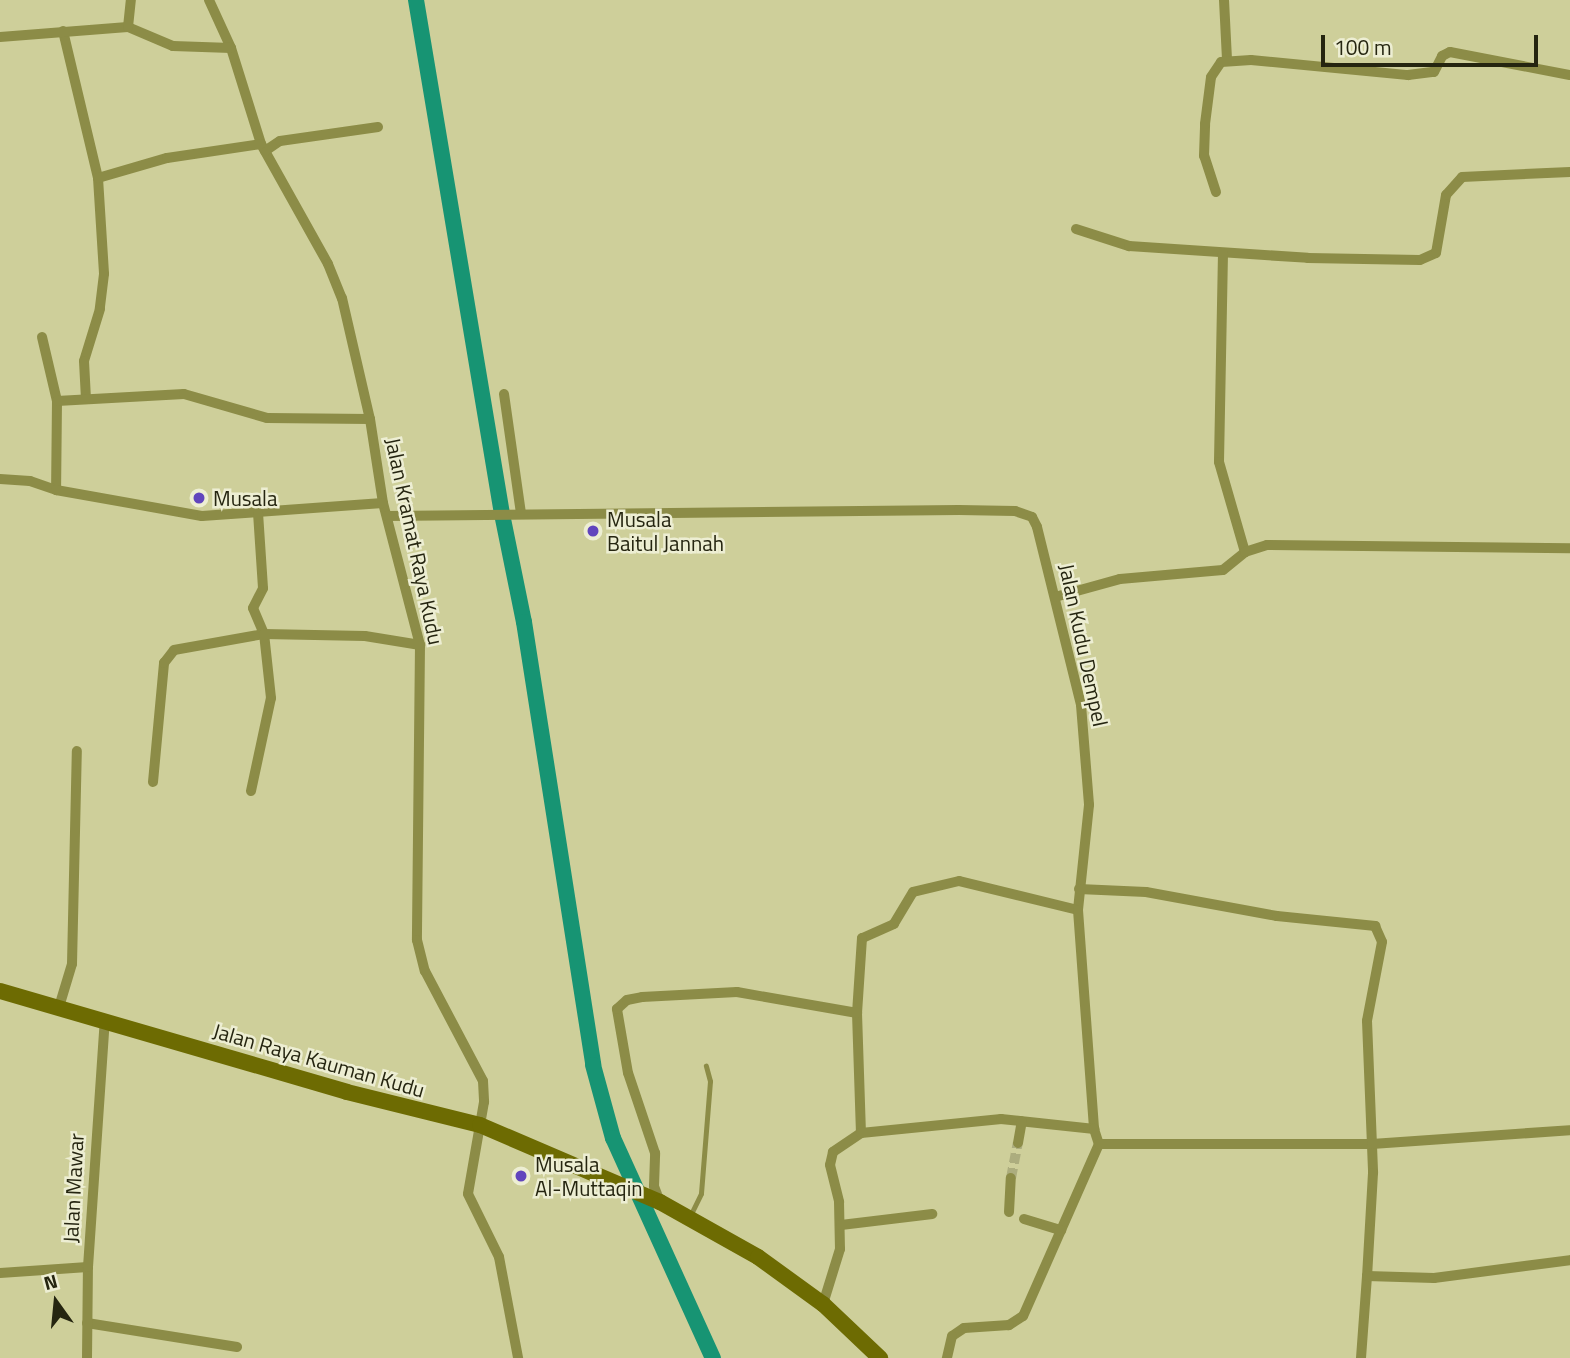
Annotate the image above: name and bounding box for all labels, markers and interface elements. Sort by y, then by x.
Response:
scale bar [1325,21,1542,65]
text: 100 m [1334,31,1391,63]
street label: Jalan Kramat Raya Kudu [381,435,449,647]
place label: Musala [213,485,277,511]
marker: Musala [191,490,207,506]
place label: Musala Baitul Jannah [607,506,724,556]
marker: Musala Baitul Jannah [585,523,601,539]
street label: Jalan Kudu Dempel [1054,561,1114,729]
street label: Jalan Raya Kauman Kudu [210,1018,428,1102]
street label: Jalan Mawar [58,1133,88,1243]
place label: Musala Al-Muttaqin [535,1151,643,1201]
marker: Musala Al-Muttaqin [513,1168,529,1184]
text: N [40,1266,61,1297]
north arrow [21,1267,91,1337]

